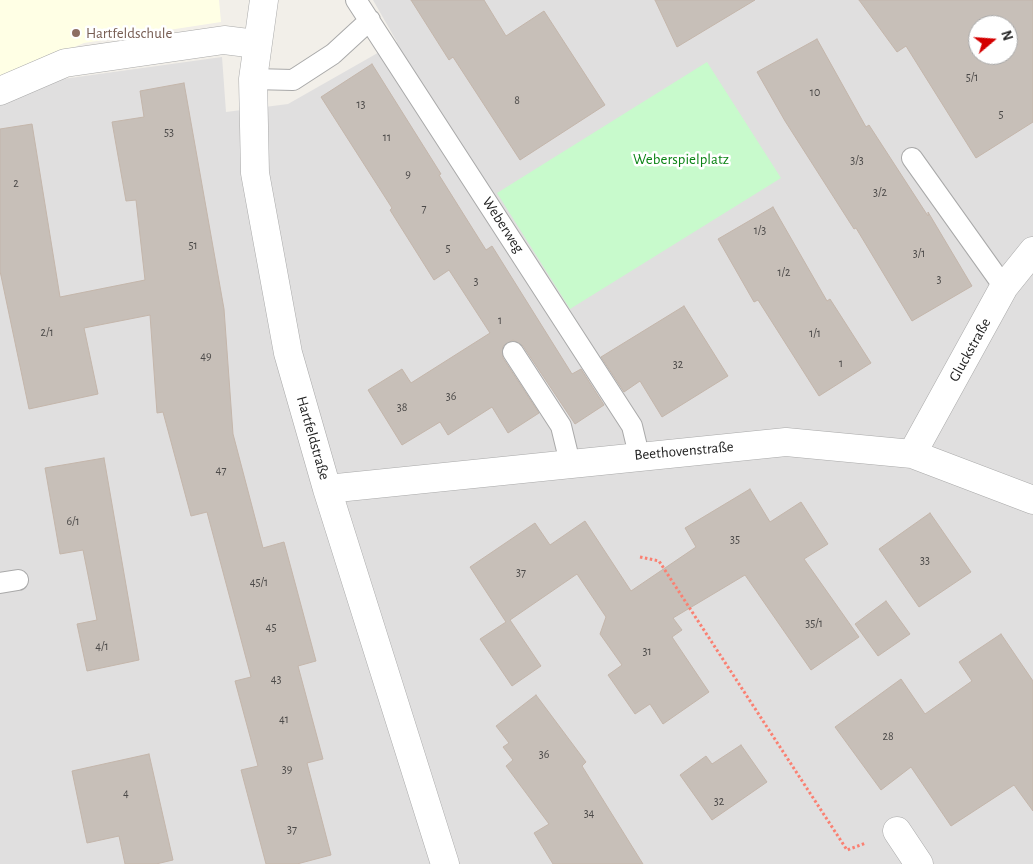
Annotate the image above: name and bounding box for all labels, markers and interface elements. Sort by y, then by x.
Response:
north arrow [968,15,1018,65]
place label: Hartfeldschule [86,24,172,42]
marker: Hartfeldschule [70,27,82,39]
text: N [998,29,1014,42]
house number: 5/1 [966,70,978,84]
house number: 10 [810,85,820,99]
house number: 8 [514,93,520,107]
house number: 13 [356,97,366,111]
house number: 5 [998,107,1004,121]
house number: 53 [164,125,174,139]
house number: 11 [383,130,391,144]
park label: Weberspielplatz [633,150,729,168]
house number: 3/3 [850,153,864,167]
house number: 9 [405,167,411,181]
house number: 2 [13,176,19,190]
house number: 3/2 [873,185,887,199]
street label: Weberweg [478,194,528,256]
house number: 7 [421,201,427,215]
house number: 1/3 [754,223,766,237]
house number: 51 [188,238,198,252]
house number: 5 [445,241,451,255]
house number: 3/1 [913,246,925,260]
house number: 1/2 [777,265,791,279]
house number: 3 [937,272,941,286]
house number: 3 [474,274,478,288]
house number: 1 [498,313,502,327]
street label: Gluckstraße [945,315,995,385]
house number: 2/1 [40,325,54,339]
house number: 1/1 [809,326,821,340]
house number: 49 [200,349,212,363]
house number: 1 [839,356,843,370]
house number: 32 [673,357,683,371]
house number: 36 [446,389,456,403]
street label: Hartfeldstraße [292,394,334,482]
house number: 38 [397,400,407,414]
street label: Beethovenstraße [634,438,734,464]
house number: 47 [216,463,226,477]
house number: 6/1 [66,514,80,528]
house number: 35 [730,532,740,546]
house number: 33 [920,553,930,567]
house number: 37 [516,565,526,579]
house number: 45/1 [250,575,268,589]
house number: 35/1 [805,616,823,630]
house number: 45 [266,620,276,634]
house number: 4/1 [95,639,109,653]
house number: 31 [642,644,652,658]
house number: 43 [271,672,281,686]
house number: 41 [279,712,289,726]
house number: 28 [882,729,894,743]
house number: 36 [539,747,549,761]
house number: 39 [282,762,292,776]
house number: 4 [123,786,129,800]
house number: 32 [714,794,724,808]
house number: 34 [584,806,594,820]
house number: 37 [287,822,297,836]

